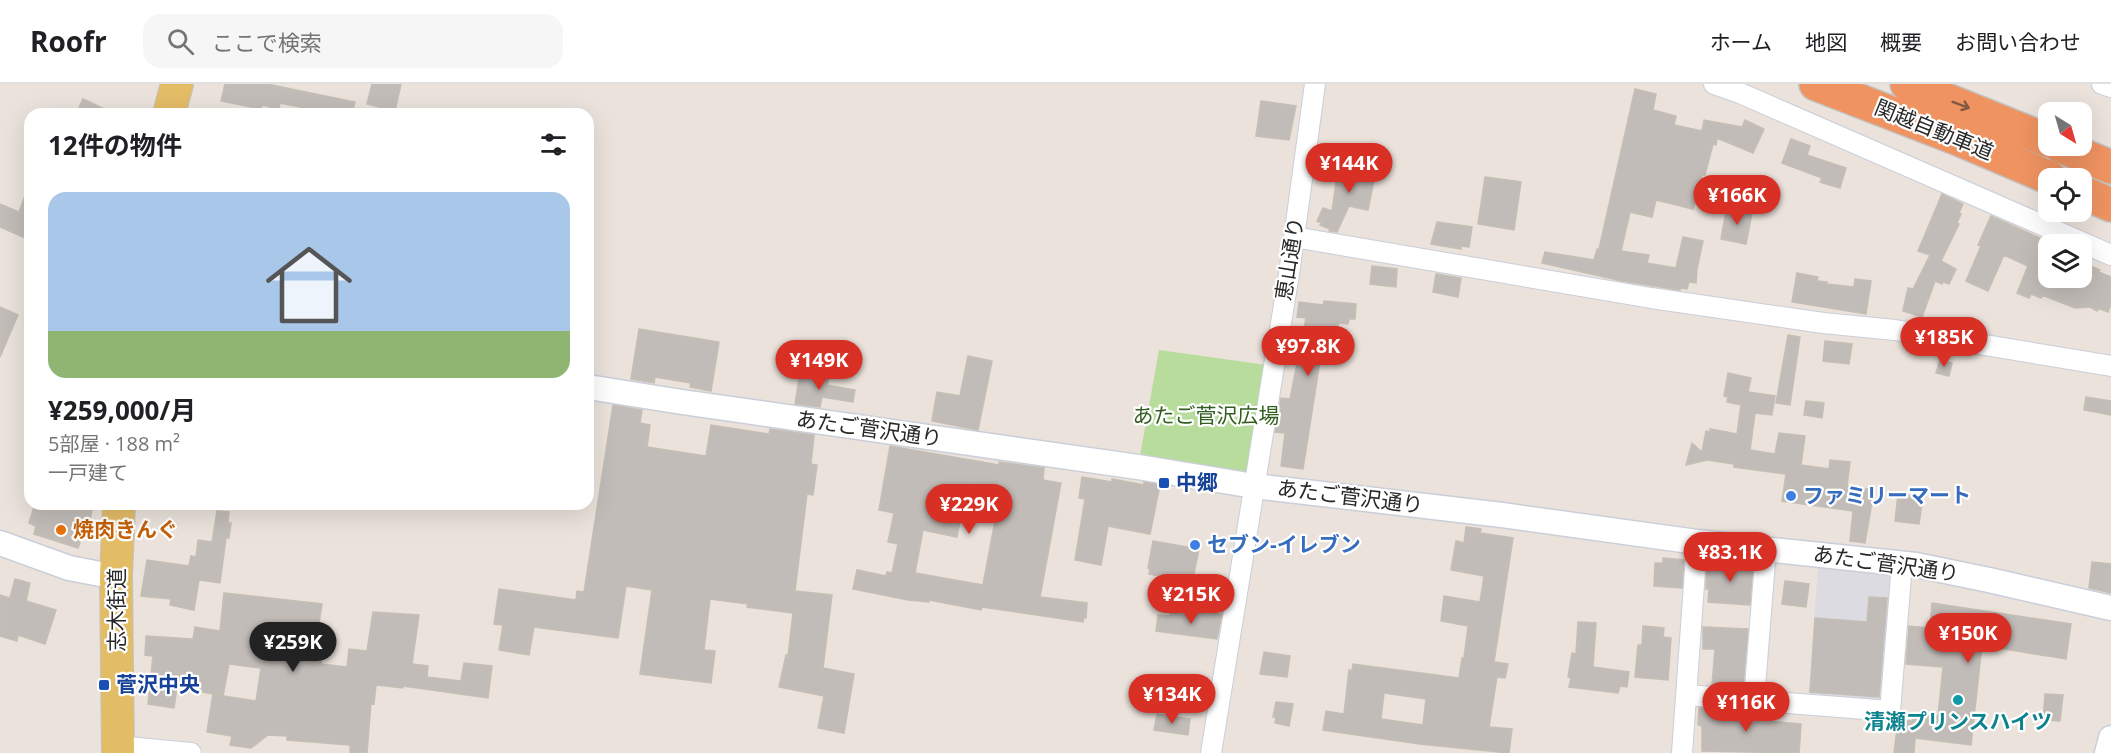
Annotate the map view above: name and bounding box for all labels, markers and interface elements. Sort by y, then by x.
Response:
search box [143,14,563,68]
text: Roofr [30,22,107,60]
icon: search [164,25,197,58]
text: ここで検索 [212,27,322,57]
text: ホーム [1710,28,1772,56]
text: 地図 [1805,28,1847,56]
text: 概要 [1880,28,1922,56]
text: お問い合わせ [1955,28,2081,56]
street label: 関越自動車道 [1871,92,1998,166]
one-way arrow [1952,101,1970,112]
north arrow [2038,102,2092,156]
map controls [2038,102,2092,288]
text: 12件の物件 [48,127,182,163]
icon: filters [537,128,570,161]
pin: ¥144K [1307,143,1391,194]
text: ¥144K [1319,149,1379,176]
button: locate [2038,168,2092,222]
pin: ¥166K [1695,175,1779,226]
text: ¥166K [1707,181,1767,208]
street label: 恵山通り [1269,215,1309,303]
icon: home [255,231,363,339]
button: layers [2038,234,2092,288]
pin: ¥185K [1902,317,1986,368]
text: ¥185K [1914,323,1974,350]
pin: ¥97.8K [1259,326,1357,377]
text: ¥97.8K [1276,332,1340,359]
pin: ¥149K [777,340,861,391]
text: ¥149K [789,346,849,373]
text: ¥259,000/月 [48,392,196,428]
park label: あたご菅沢広場 [1133,401,1280,429]
street label: あたご菅沢通り [794,404,944,452]
text: 5部屋 · 188 m² [48,430,180,457]
text: 一戸建て [48,459,128,486]
place label: 中郷 [1176,468,1218,496]
street label: あたご菅沢通り [1275,473,1425,519]
marker: 中郷 [1157,476,1171,490]
place label: ファミリーマート [1803,481,1971,509]
pin: ¥229K [927,484,1011,535]
marker: ファミリーマート [1784,489,1798,503]
text: ¥229K [939,490,999,517]
place label: 焼肉きんぐ [73,515,178,543]
marker: 焼肉きんぐ [54,523,68,537]
place label: セブン-イレブン [1207,530,1361,558]
pin: ¥83.1K [1681,532,1779,583]
marker: セブン-イレブン [1188,538,1202,552]
text: ¥83.1K [1698,538,1762,565]
street label: あたご菅沢通り [1811,539,1961,587]
street label: 志木街道 [102,568,130,652]
pin: ¥215K [1149,574,1233,625]
text: ¥215K [1161,580,1221,607]
pin: ¥150K [1926,613,2010,664]
text: ¥150K [1938,619,1998,646]
pin: ¥259K [251,622,335,673]
text: ¥259K [263,628,323,655]
place label: 菅沢中央 [116,670,200,698]
pin: ¥134K [1130,674,1214,725]
marker: 菅沢中央 [97,678,111,692]
text: ¥134K [1142,680,1202,707]
pin: ¥116K [1704,682,1788,733]
text: ¥116K [1716,688,1776,715]
marker: 清瀬プリンスハイツ [1951,693,1965,707]
place label: 清瀬プリンスハイツ [1864,707,2052,735]

